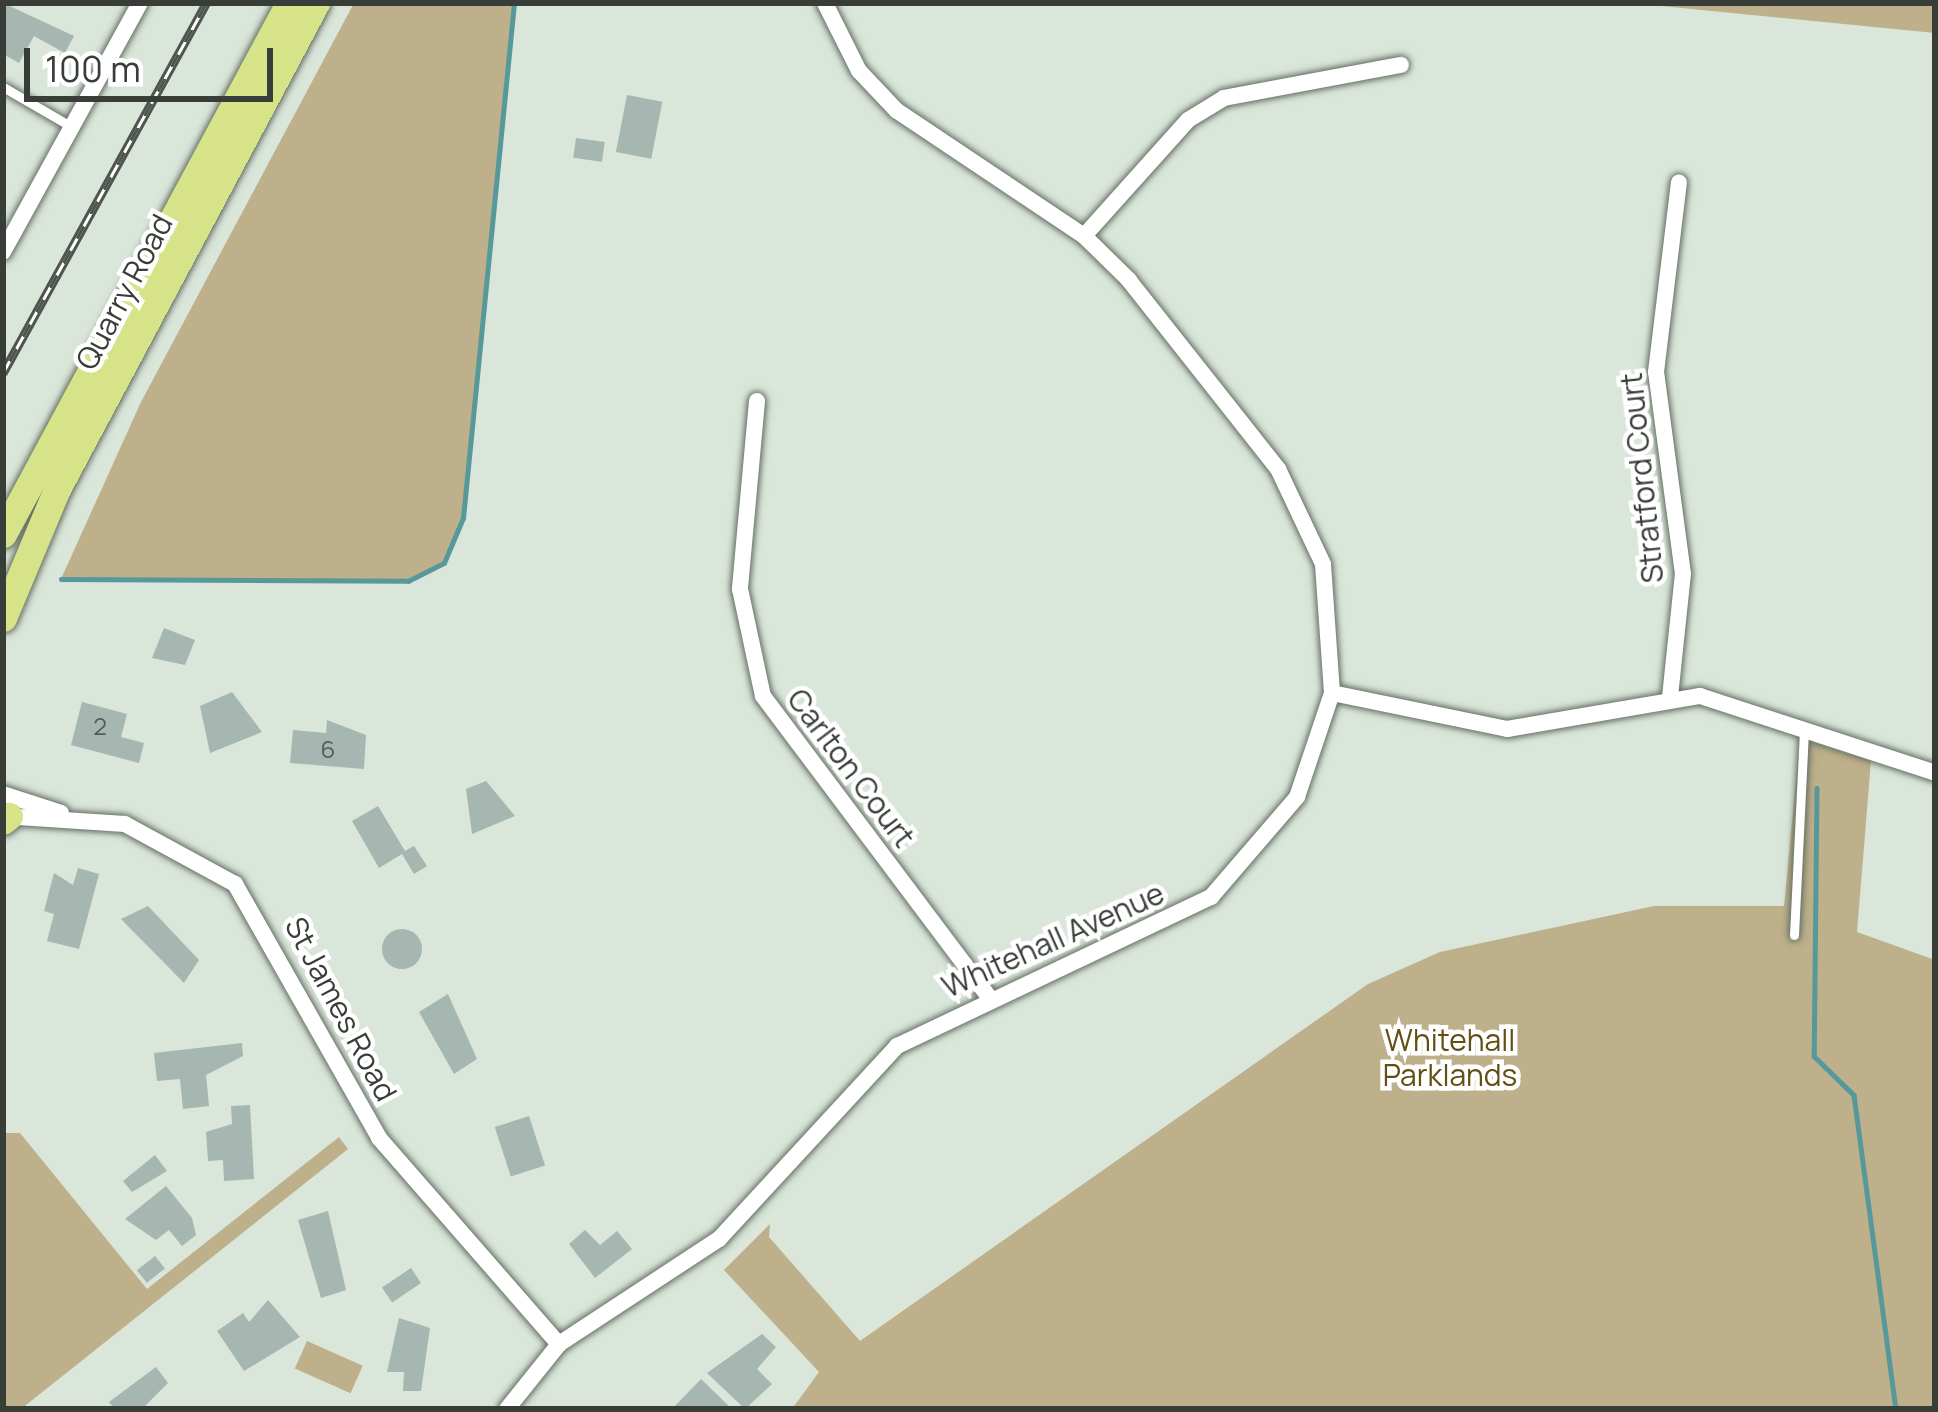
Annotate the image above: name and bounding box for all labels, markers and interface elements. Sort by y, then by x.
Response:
scale bar [30,24,279,98]
text: 100 m [45,44,141,93]
street label: Quarry Road [68,208,180,376]
street label: Stratford Court [1613,371,1671,585]
street label: Carlton Court [780,682,922,854]
house number: 2 [93,712,107,740]
house number: 6 [321,735,335,763]
street label: Whitehall Avenue [936,875,1170,1005]
street label: St James Road [278,911,404,1107]
park label: Whitehall Parklands [1383,1022,1517,1092]

